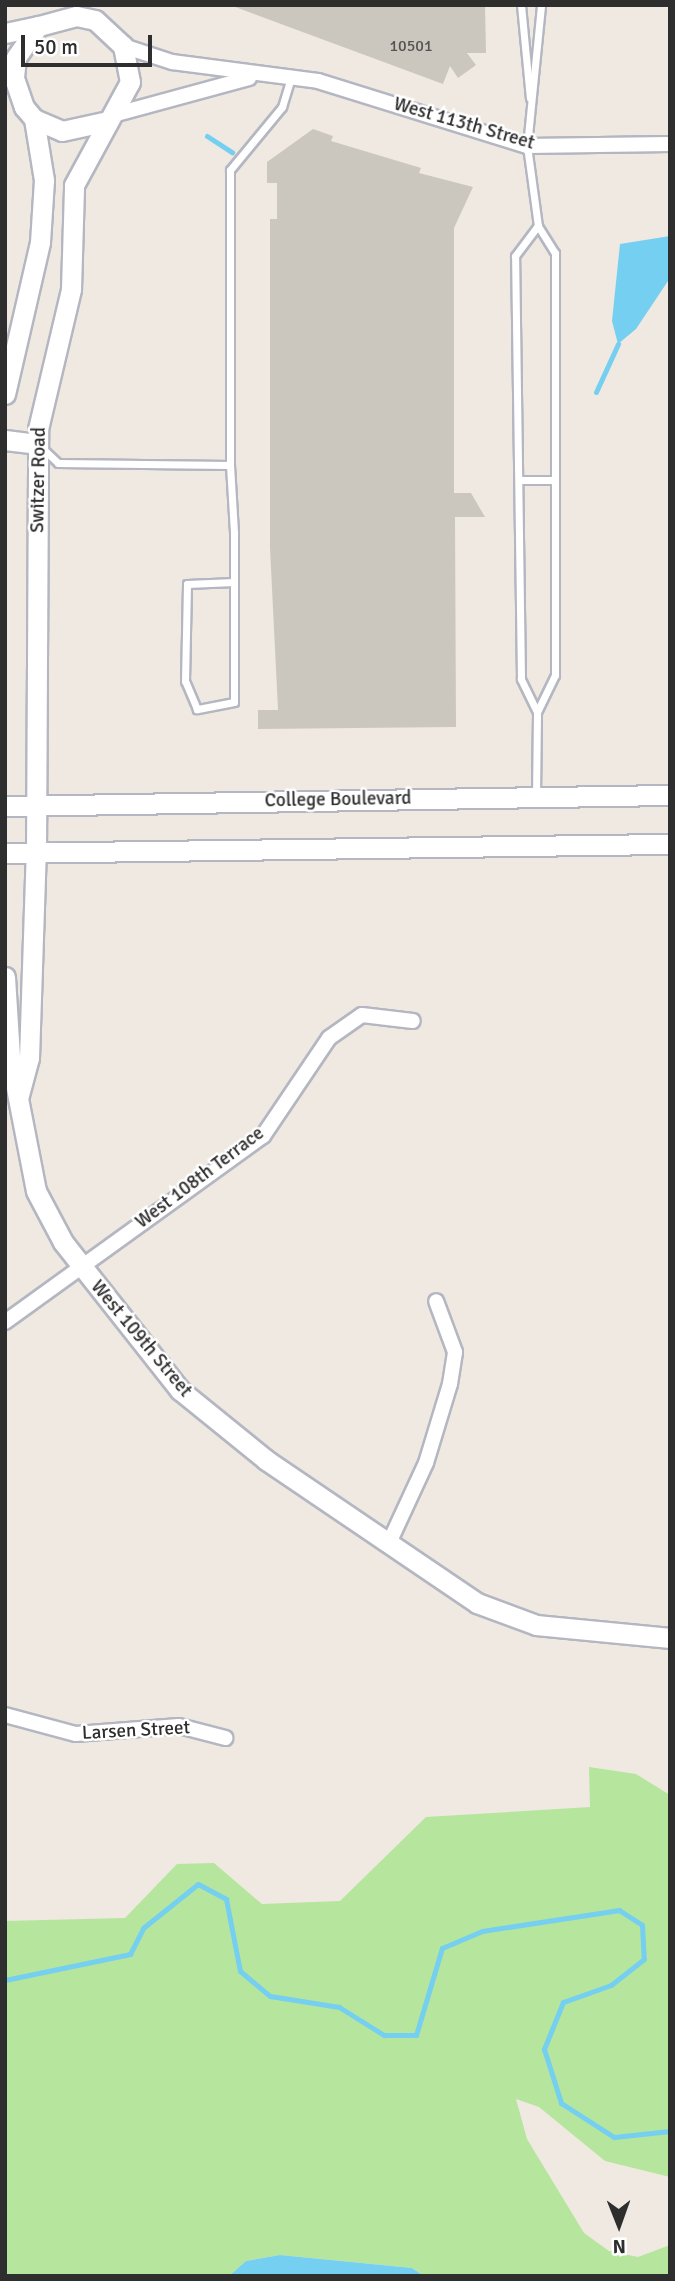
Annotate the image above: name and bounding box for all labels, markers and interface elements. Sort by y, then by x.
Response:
scale bar [24,21,156,65]
text: 50 m [34,34,78,60]
house number: 10501 [389,36,433,56]
street label: West 113th Street [391,93,537,155]
street label: Switzer Road [27,427,51,533]
street label: College Boulevard [264,787,412,813]
street label: West 108th Terrace [131,1122,269,1234]
street label: West 109th Street [85,1276,197,1402]
street label: Larsen Street [81,1717,191,1745]
north arrow [584,2190,654,2260]
text: N [613,2234,626,2258]

